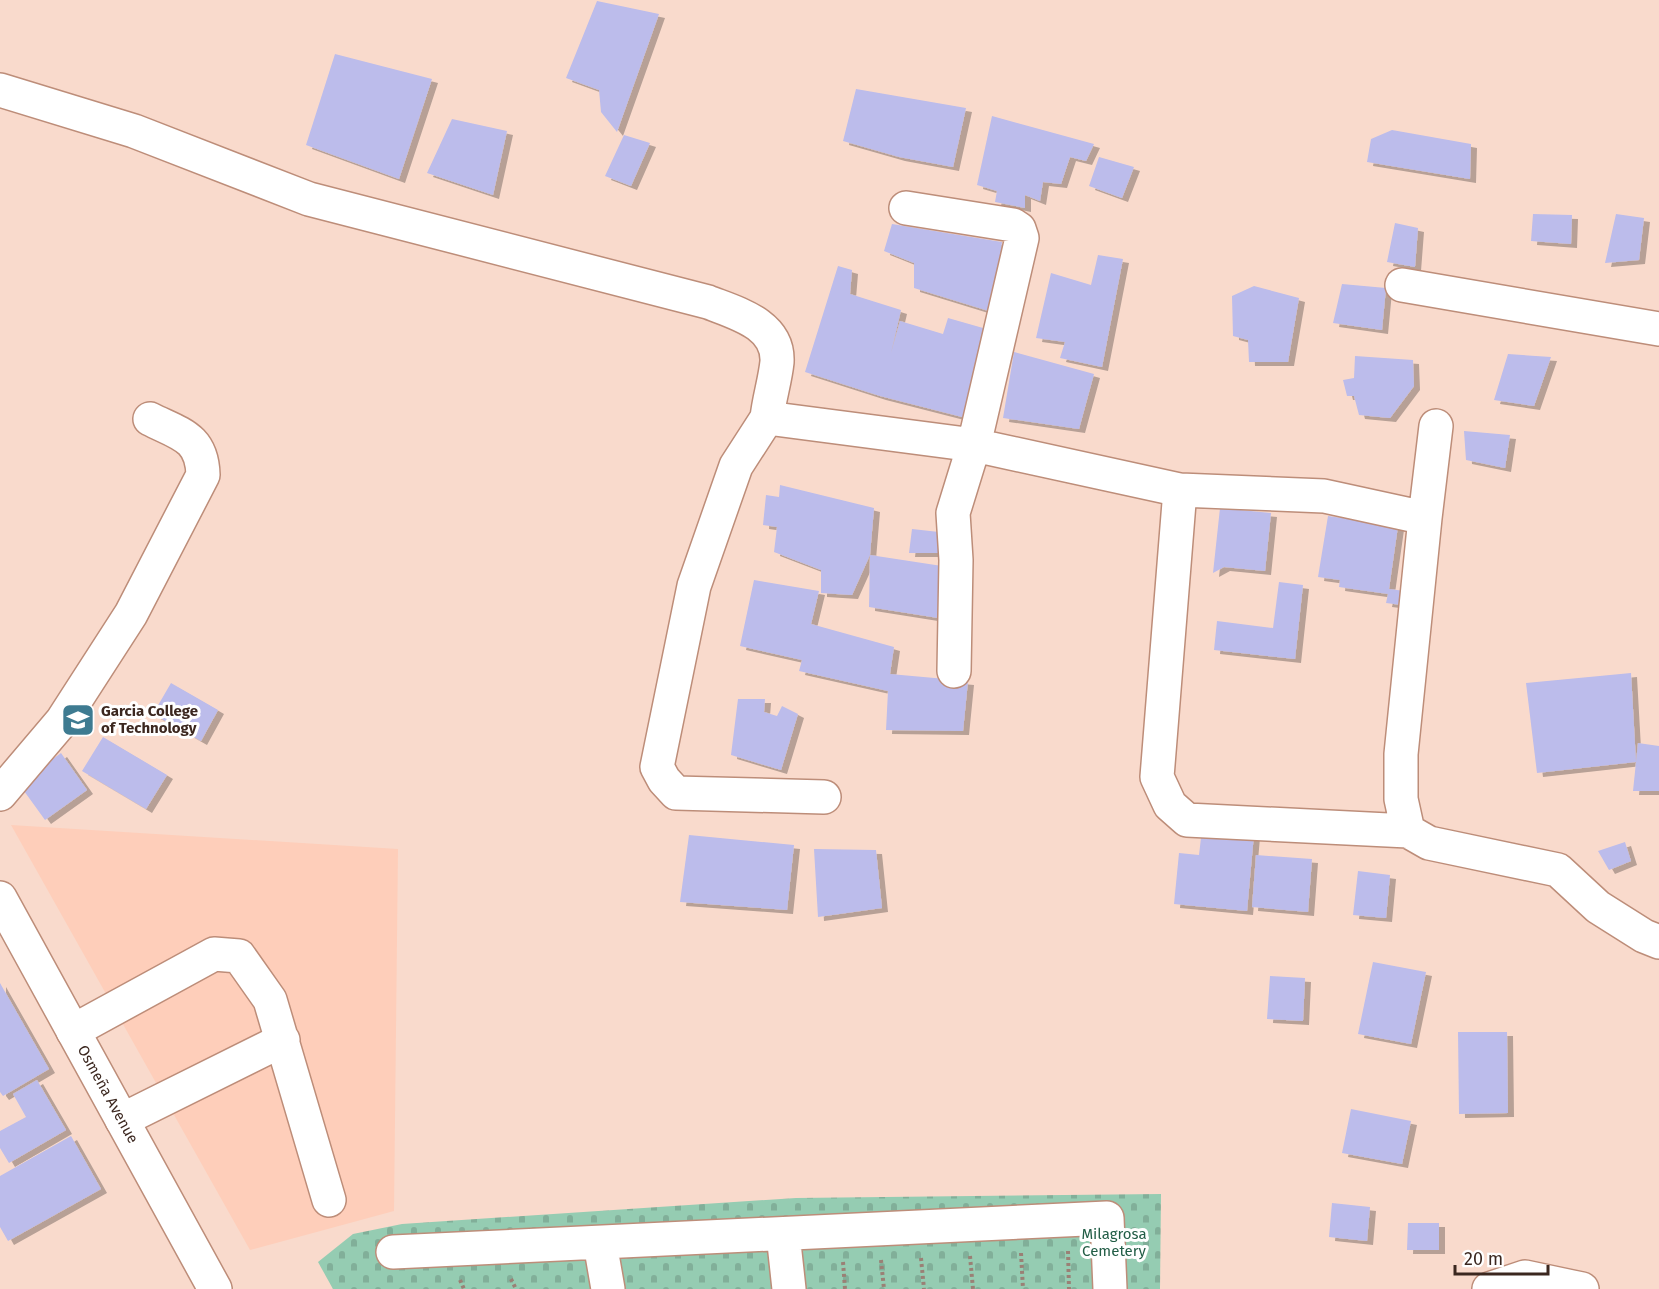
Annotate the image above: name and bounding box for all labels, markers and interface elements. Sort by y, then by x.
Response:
school or university icon: Garcia College of Technology [60,702,96,738]
place label: Garcia College of Technology [101,702,198,737]
street label: Osmeña Avenue [74,1042,142,1146]
park label: Milagrosa Cemetery [1081,1225,1147,1260]
scale bar [1455,1238,1548,1276]
text: 20 m [1464,1248,1503,1270]

